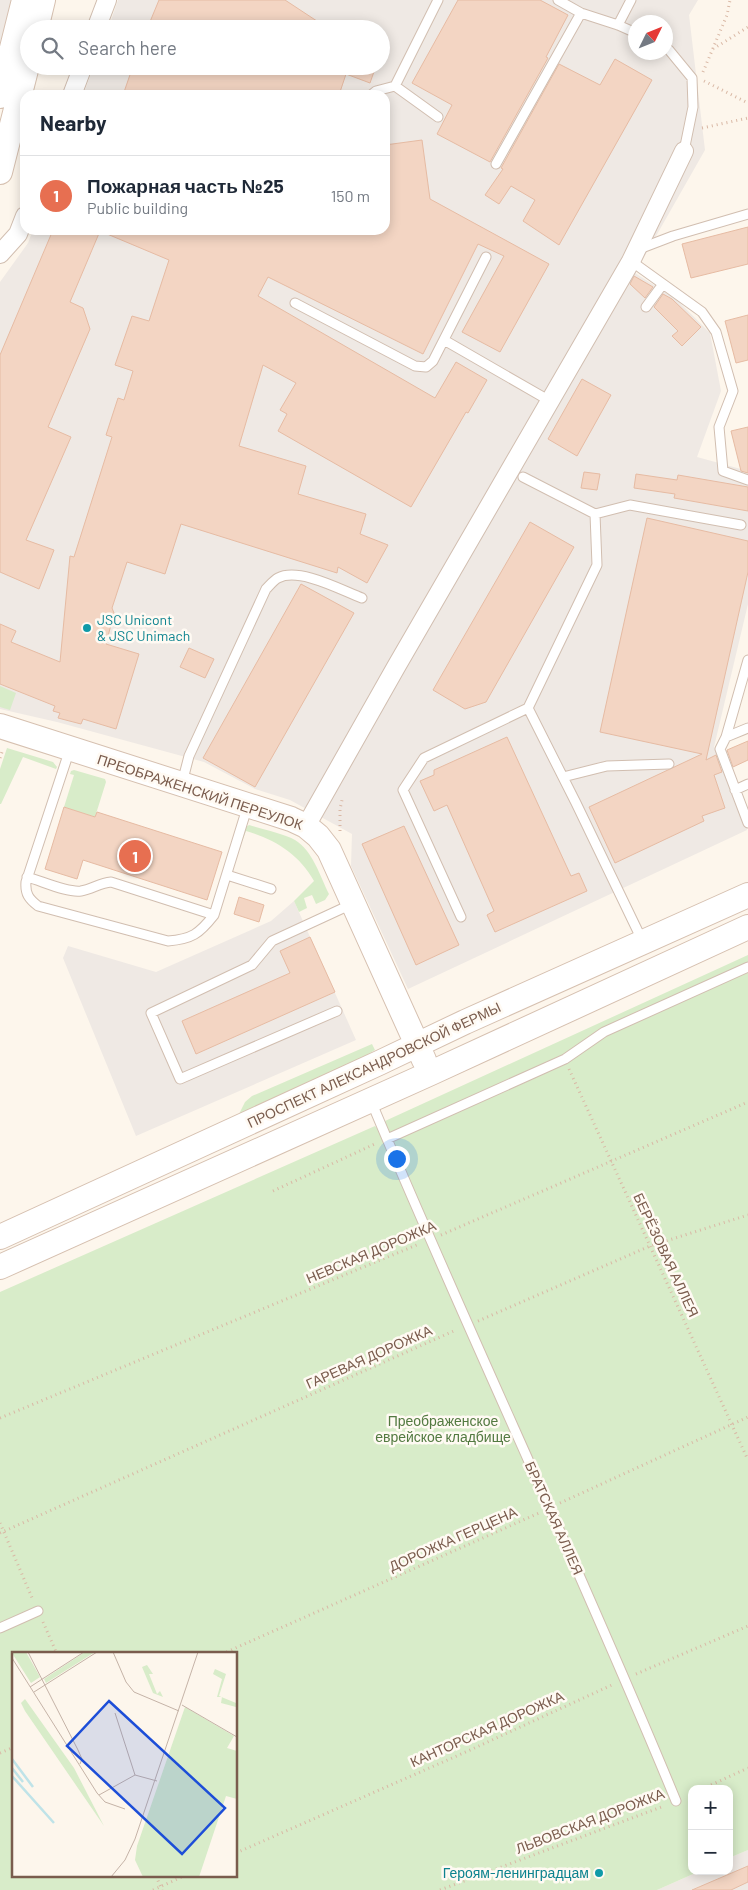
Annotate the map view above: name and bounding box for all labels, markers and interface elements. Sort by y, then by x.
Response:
north arrow [628,15,673,60]
search box [20,20,390,75]
icon: search [38,34,66,62]
text: Search here [78,36,177,59]
text: Nearby [40,110,106,135]
text: Пожарная часть №25 [87,174,284,197]
text: 1 [53,186,59,205]
text: 150 m [331,186,370,205]
text: Public building [87,198,188,217]
place label: JSC Unicont & JSC Unimach [97,611,190,644]
marker: JSC Unicont & JSC Unimach [81,622,93,634]
street label: ПРЕОБРАЖЕНСКИЙ ПЕРЕУЛОК [95,750,306,833]
pin: 1 [119,837,151,875]
street label: ПРОСПЕКТ АЛЕКСАНДРОВСКОЙ ФЕРМЫ [244,998,503,1131]
your location [384,1146,410,1172]
street label: БЕРЁЗОВАЯ АЛЛЕЯ [630,1190,703,1320]
street label: НЕВСКАЯ ДОРОЖКА [303,1216,439,1287]
street label: ГАРЕВАЯ ДОРОЖКА [303,1321,435,1392]
park label: Преображенское еврейское кладбище [375,1412,511,1445]
street label: БРАТСКАЯ АЛЛЕЯ [522,1458,587,1577]
street label: ДОРОЖКА ГЕРЦЕНА [386,1502,520,1574]
inset map [12,1652,238,1878]
street label: КАНТОРСКАЯ ДОРОЖКА [407,1687,567,1770]
street label: ЛЬВОВСКАЯ ДОРОЖКА [513,1784,667,1857]
map controls [688,1785,733,1875]
button: + [688,1785,733,1830]
button: − [688,1830,733,1875]
place label: Героям-ленинградцам [443,1864,589,1881]
marker: Героям-ленинградцам [593,1867,605,1879]

